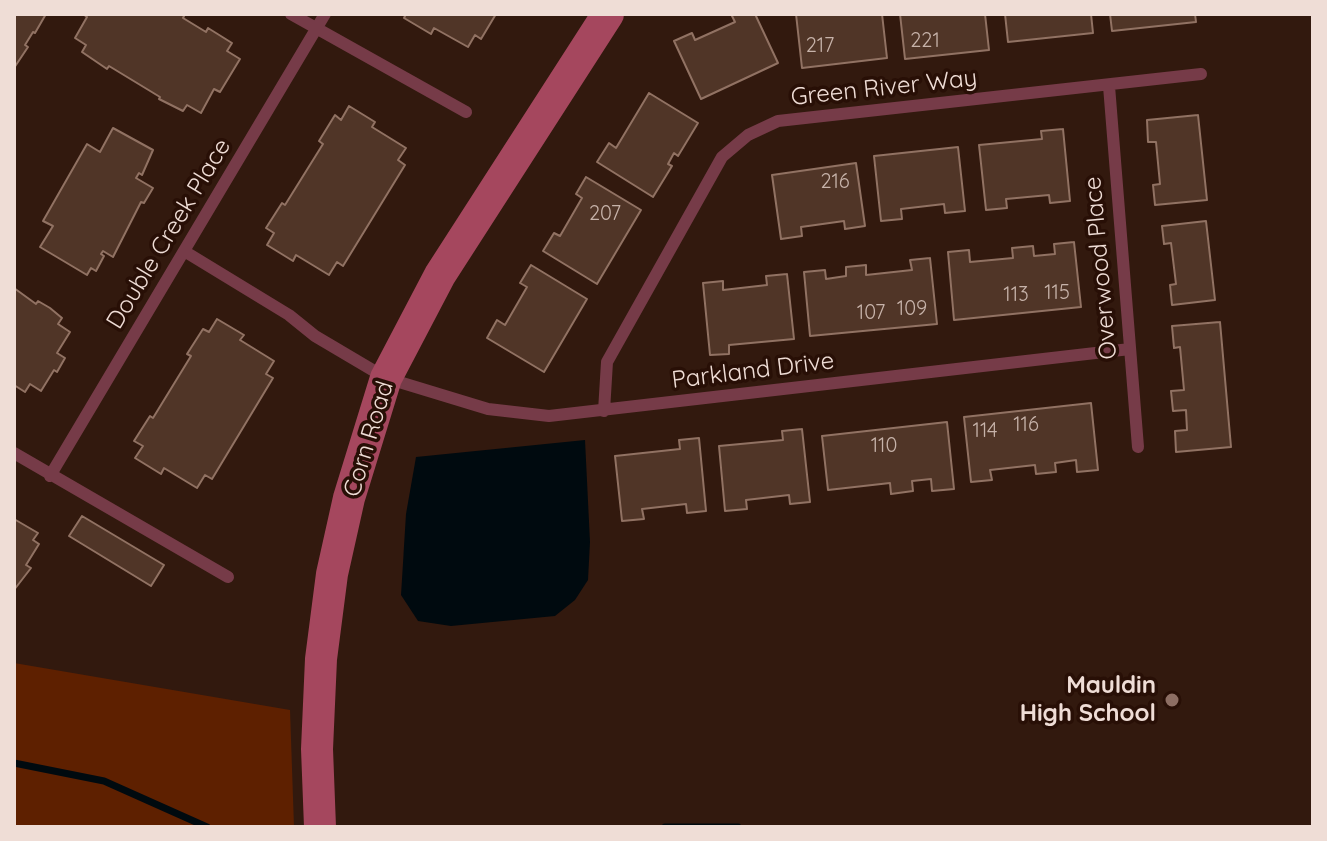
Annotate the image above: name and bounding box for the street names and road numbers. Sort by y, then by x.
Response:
street label: Green River Way [789,64,979,112]
street label: Double Creek Place [101,134,237,334]
street label: Overwood Place [1079,175,1123,361]
street label: Parkland Drive [670,347,836,395]
street label: Corn Road [338,378,400,500]

